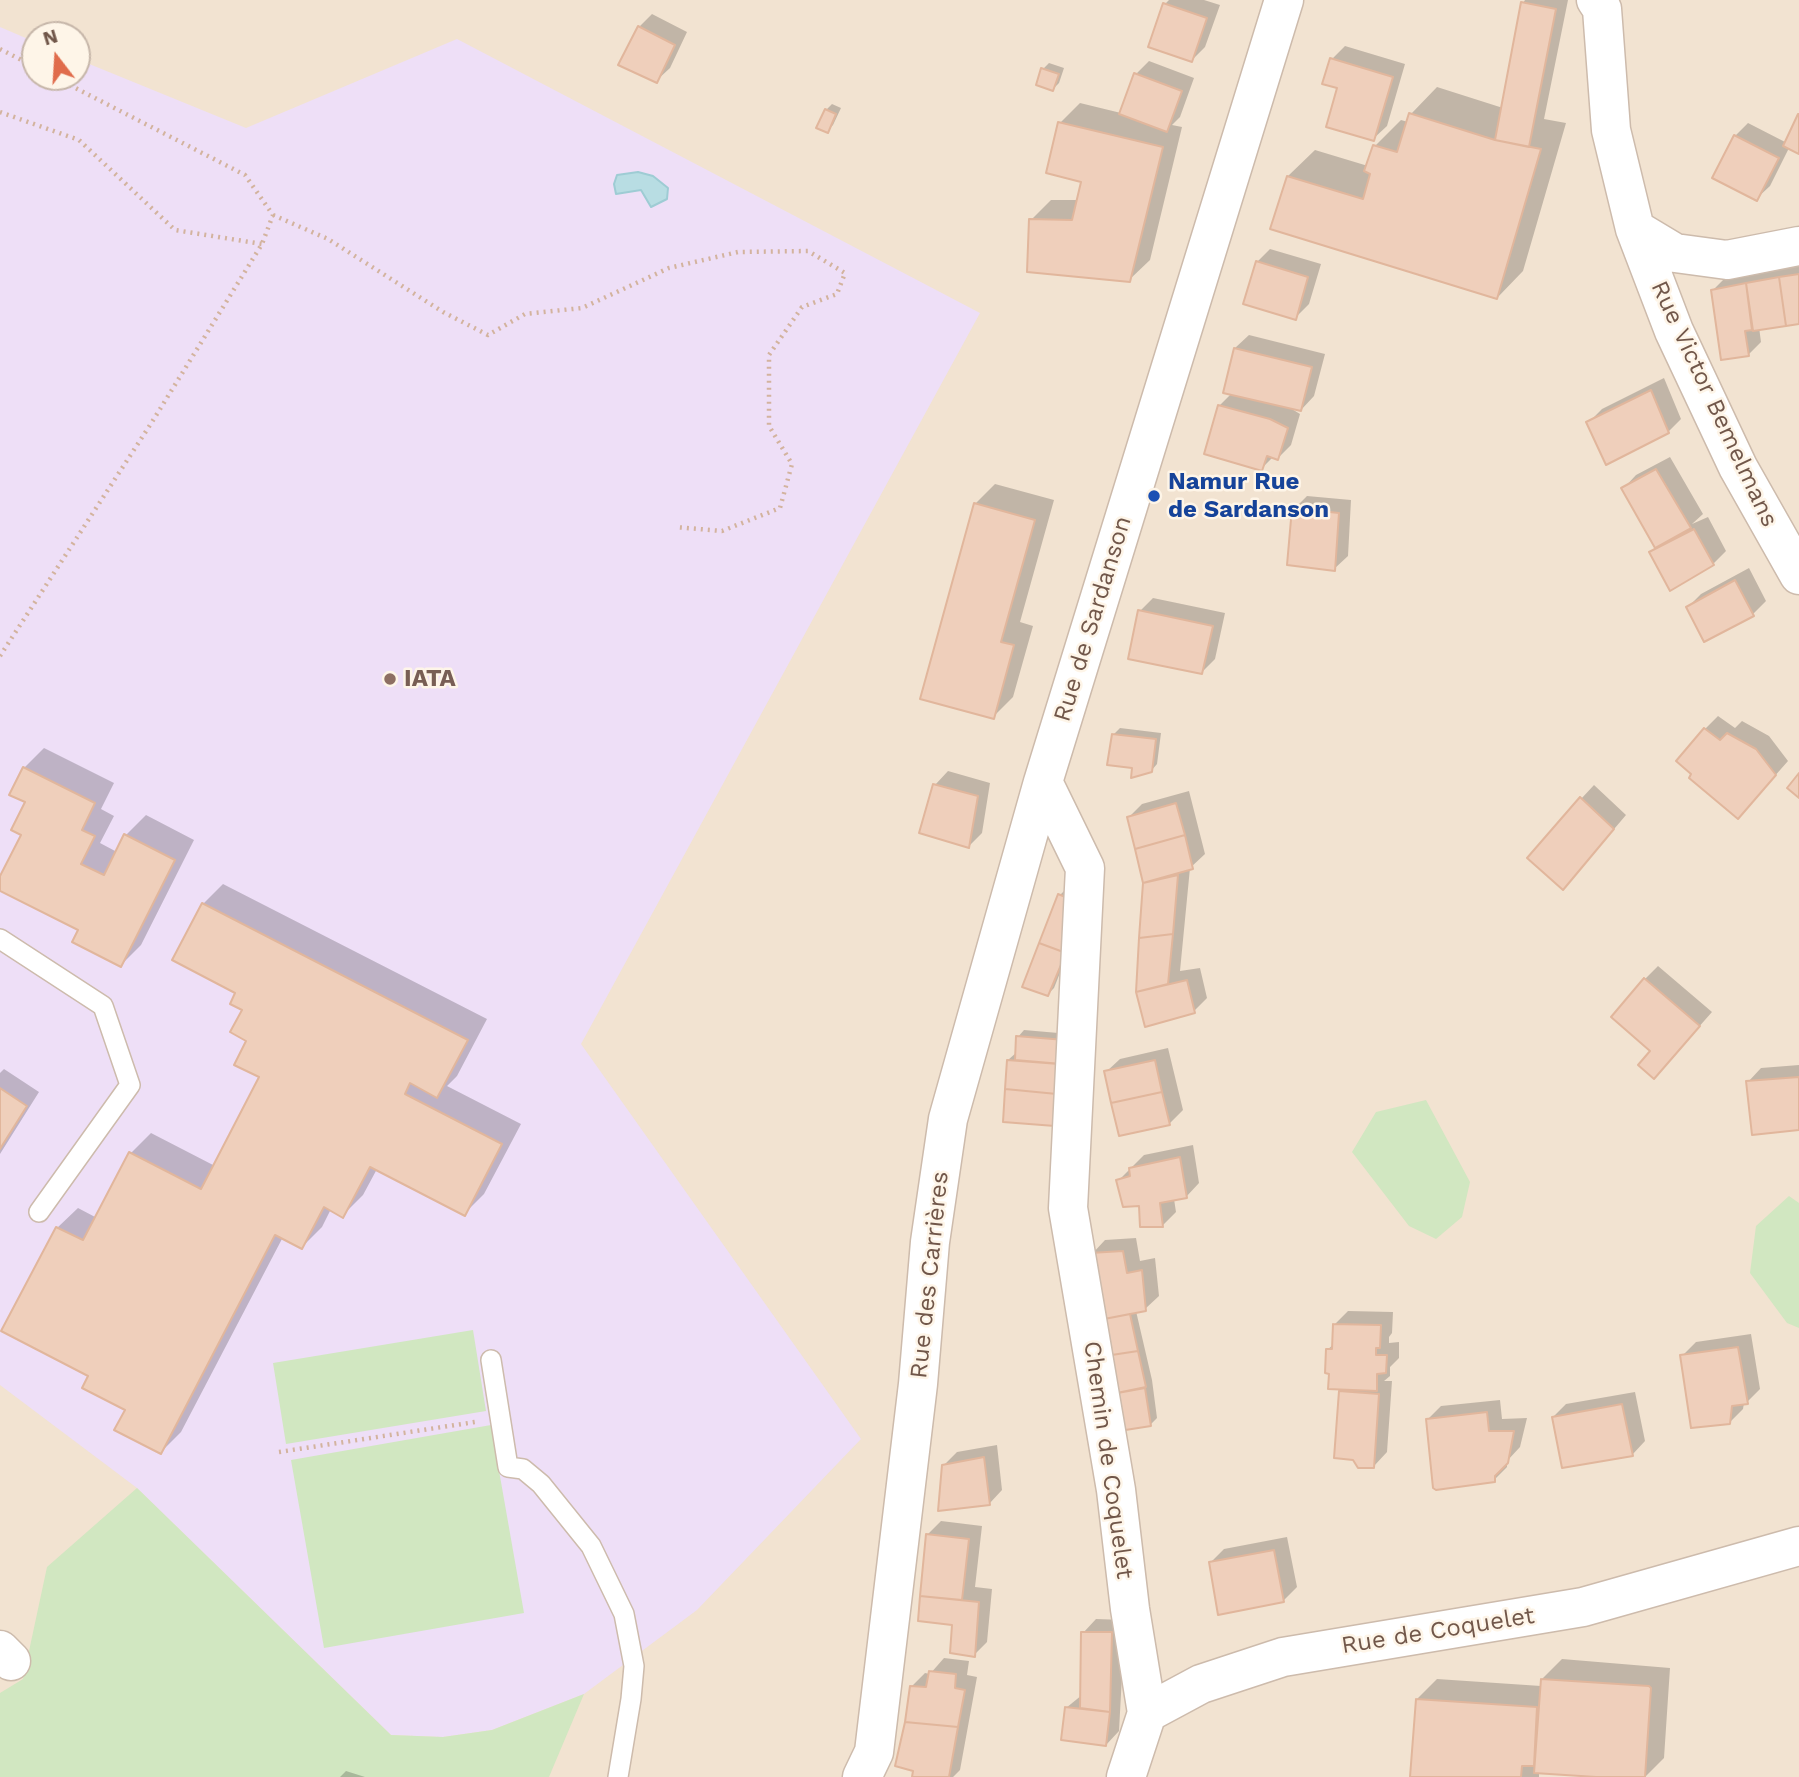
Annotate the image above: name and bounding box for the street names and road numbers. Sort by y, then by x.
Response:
street label: Rue Victor Bemelmans [1644,277,1784,531]
street label: Rue de Sardanson [1048,513,1138,725]
street label: Rue des Carrières [905,1170,955,1380]
street label: Chemin de Coquelet [1077,1339,1139,1581]
street label: Rue de Coquelet [1339,1602,1537,1660]

